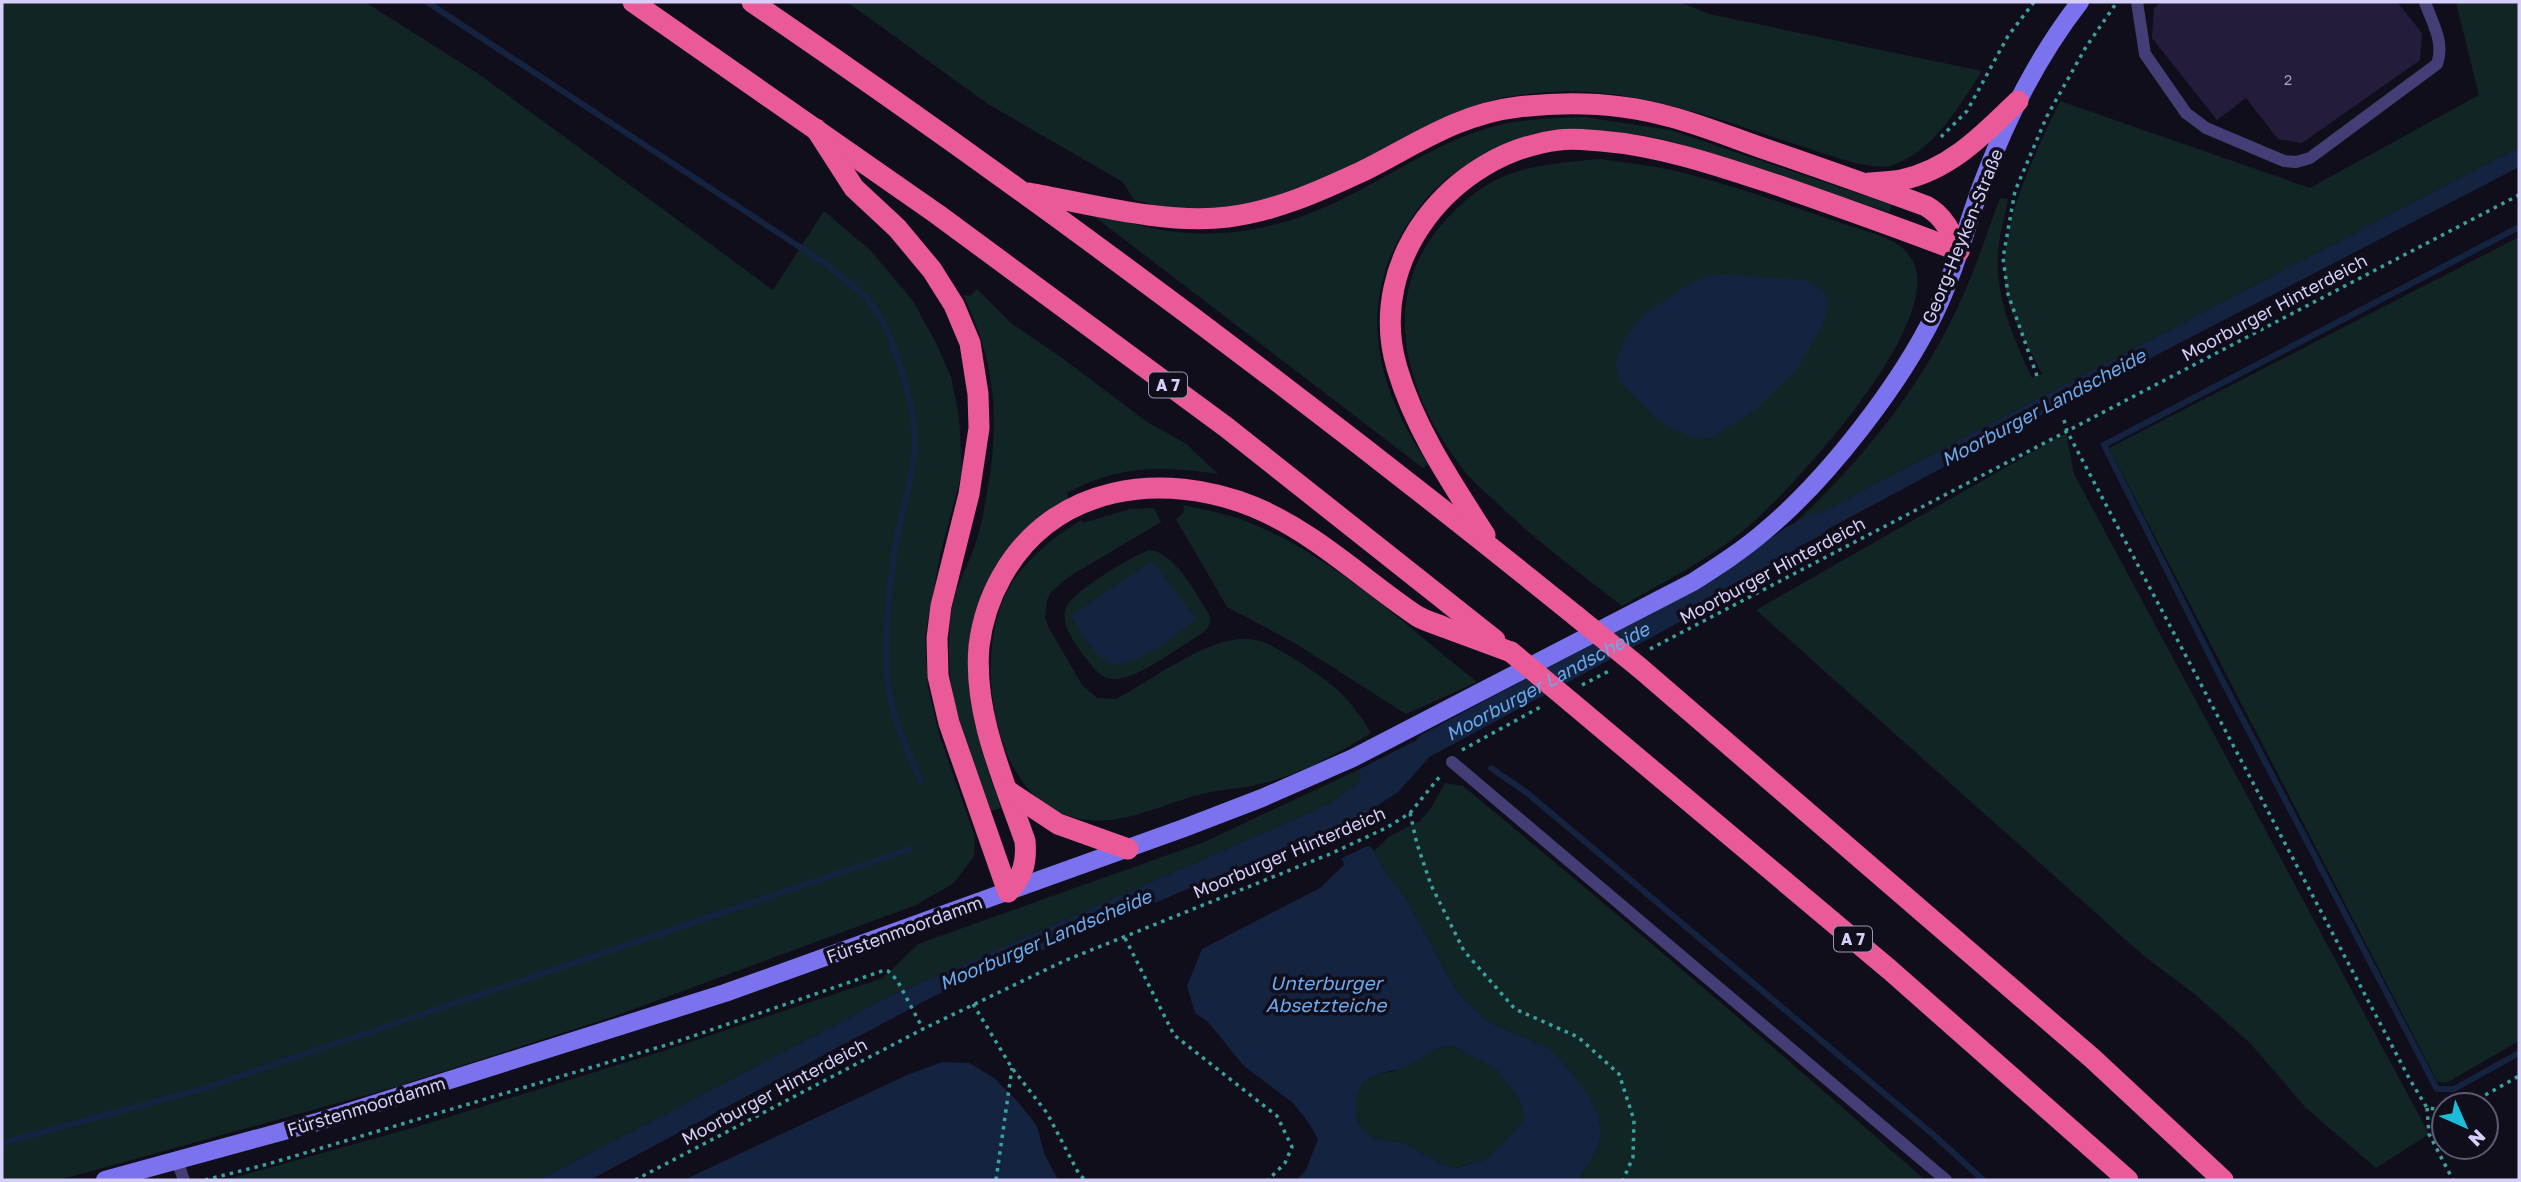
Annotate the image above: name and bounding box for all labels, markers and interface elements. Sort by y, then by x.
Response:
house number: 2 [2284,71,2292,88]
street label: Georg-Heyken-Straße [1917,145,2007,327]
street label: Moorburger Hinterdeich [2177,249,2371,365]
water label: Moorburger Landscheide [1937,342,2151,471]
road number: A 7 [1149,372,1187,398]
street label: Moorburger Hinterdeich [1675,512,1869,628]
water label: Moorburger Landscheide [1441,615,1654,745]
street label: Moorburger Hinterdeich [1189,801,1389,903]
water label: Moorburger Landscheide [936,883,1156,994]
street label: Fürstenmoordamm [823,891,985,967]
road number: A 7 [1834,926,1872,951]
water label: Unterburger Absetzteiche [1266,971,1388,1016]
street label: Moorburger Hinterdeich [677,1033,871,1149]
street label: Fürstenmoordamm [284,1071,448,1141]
north arrow [2430,1091,2500,1161]
text: N [2464,1125,2491,1152]

